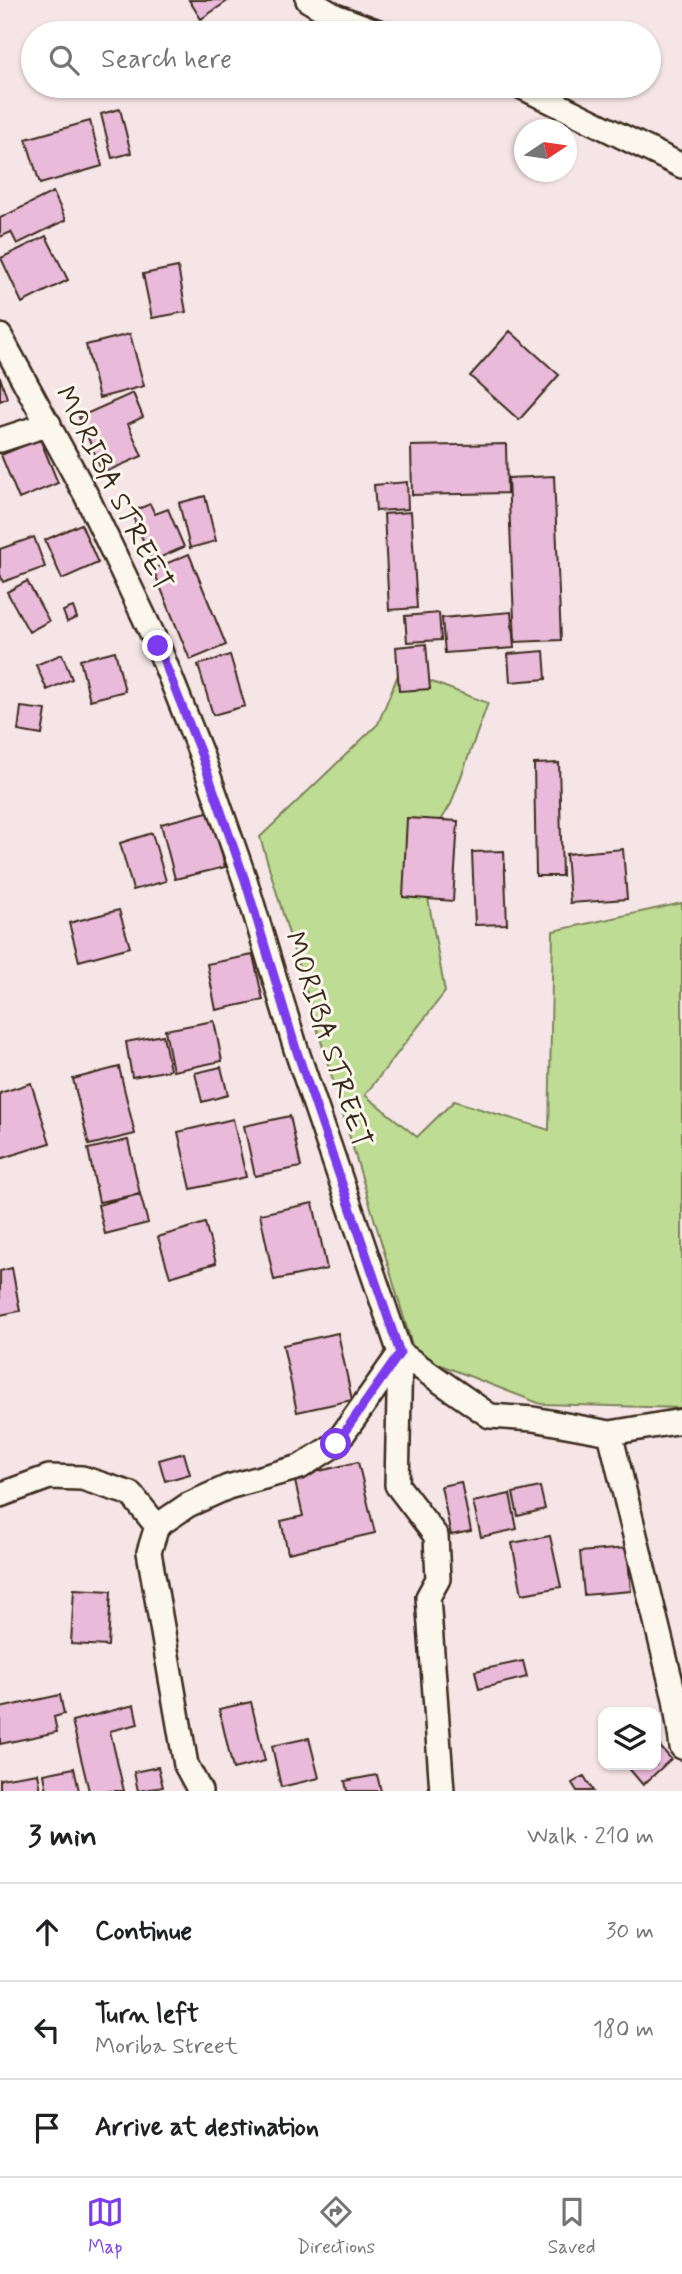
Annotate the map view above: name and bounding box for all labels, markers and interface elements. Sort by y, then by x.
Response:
search box [21,21,661,98]
icon: search [45,41,83,79]
text: Search here [101,43,232,77]
north arrow [514,119,577,182]
street label: MORIBA STREET [45,380,181,598]
route end [142,630,173,661]
street label: MORIBA STREET [275,927,379,1153]
route start [320,1428,351,1459]
map controls [598,1707,661,1770]
button: layers [598,1707,661,1770]
text: 3 min [28,1817,97,1856]
text: Walk · 210 m [527,1822,654,1852]
icon: ahead [28,1913,66,1951]
text: Continue [95,1915,192,1949]
text: 30 m [606,1917,654,1947]
text: Turn left [95,1998,199,2032]
icon: left [28,2011,66,2049]
text: 180 m [593,2015,654,2045]
text: Moriba Street [95,2032,238,2062]
icon: arrive [28,2109,66,2147]
text: Arrive at destination [95,2111,319,2145]
tab: Map [86,2193,124,2260]
tab: Directions [297,2193,375,2260]
tab: Saved [548,2193,596,2260]

